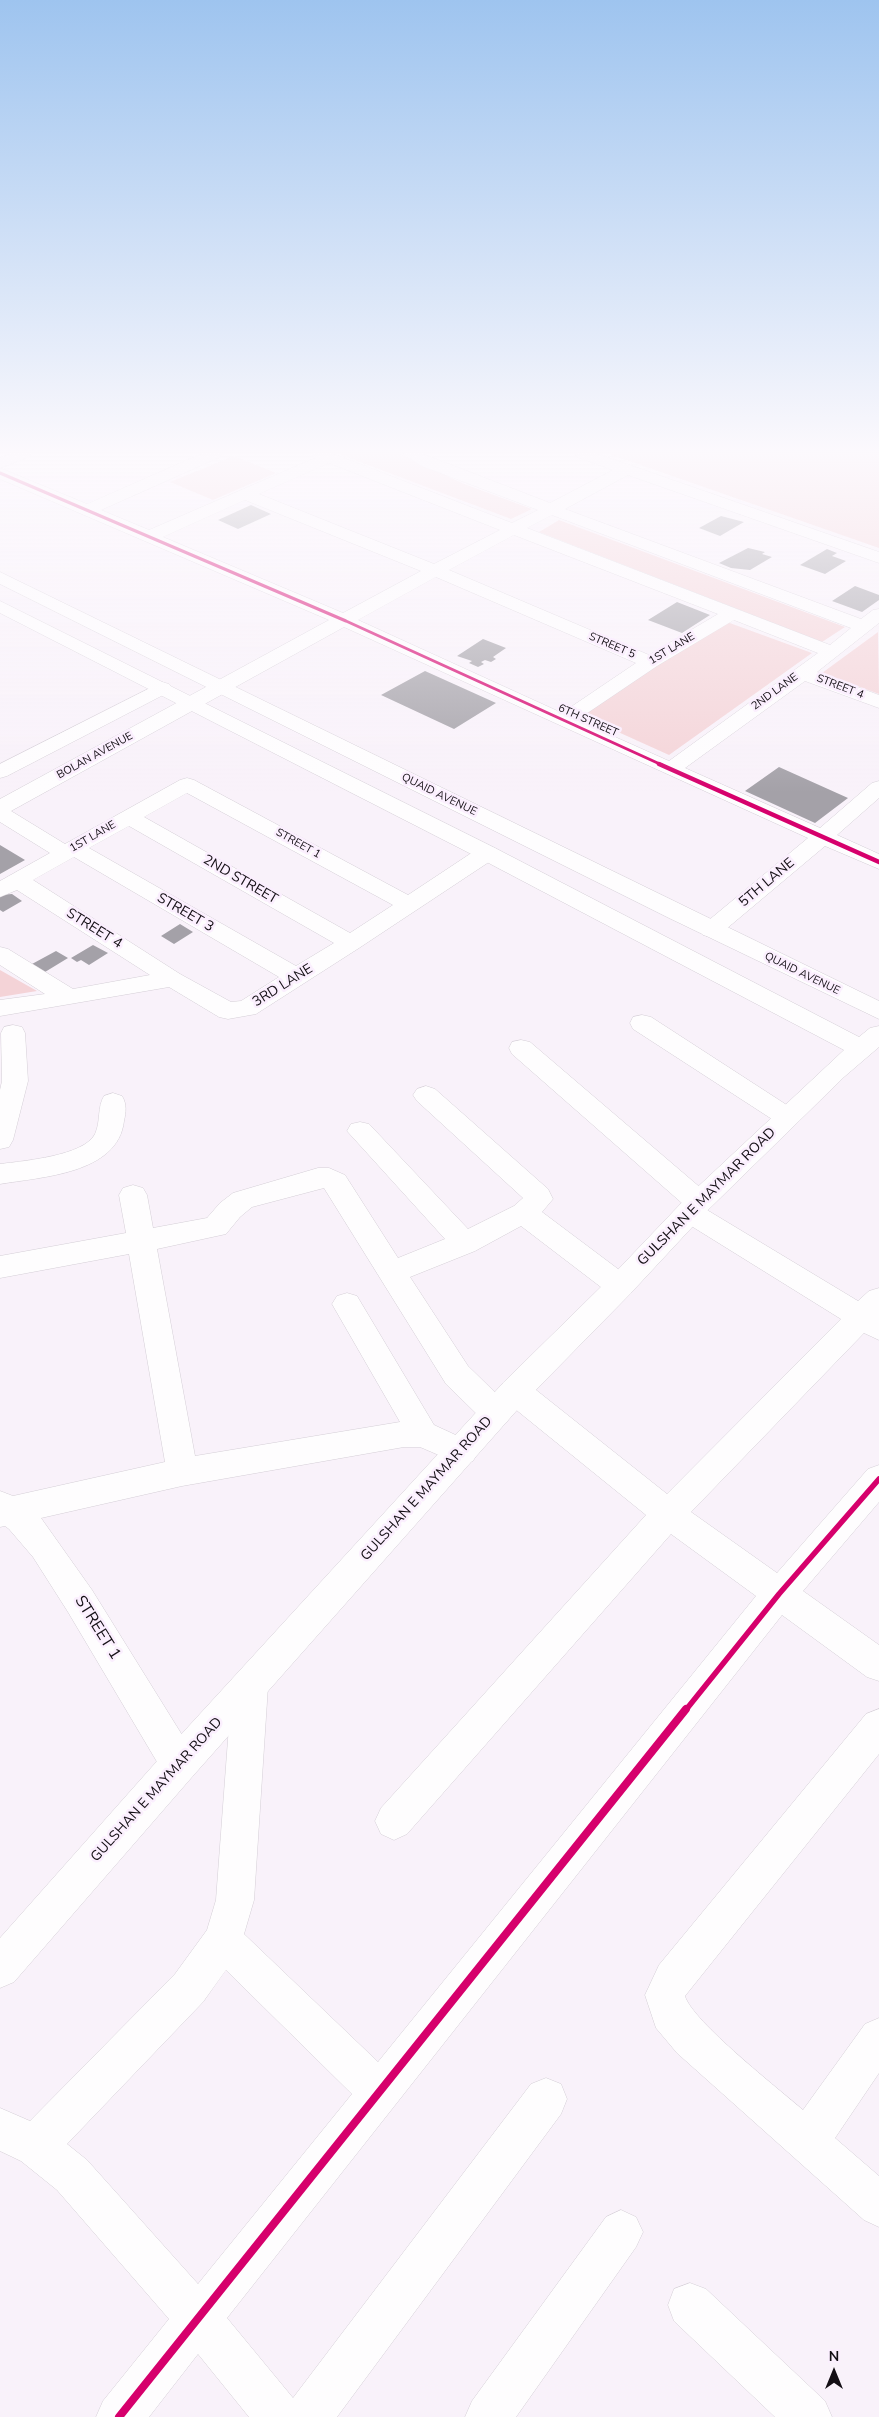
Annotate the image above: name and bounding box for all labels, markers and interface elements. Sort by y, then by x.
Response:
street label: STREET 5 [587,630,637,662]
street label: 1ST LANE [647,630,697,668]
street label: 2ND LANE [749,671,801,713]
street label: STREET 4 [815,672,865,702]
street label: 6TH STREET [556,702,620,740]
street label: BOLAN AVENUE [55,730,135,782]
street label: QUAID AVENUE [399,771,479,819]
street label: 1ST LANE [68,819,118,855]
street label: STREET 1 [273,826,323,862]
street label: 2ND STREET [200,852,280,908]
street label: 5TH LANE [736,855,798,911]
street label: STREET 3 [154,890,216,936]
street label: STREET 4 [63,905,125,953]
street label: QUAID AVENUE [762,950,842,998]
street label: 3RD LANE [250,961,316,1011]
street label: GULSHAN E MAYMAR ROAD [634,1124,780,1270]
street label: GULSHAN E MAYMAR ROAD [358,1413,496,1565]
street label: STREET 1 [70,1592,124,1664]
street label: GULSHAN E MAYMAR ROAD [88,1714,226,1866]
north arrow [809,2347,859,2397]
text: N [829,2347,839,2366]

